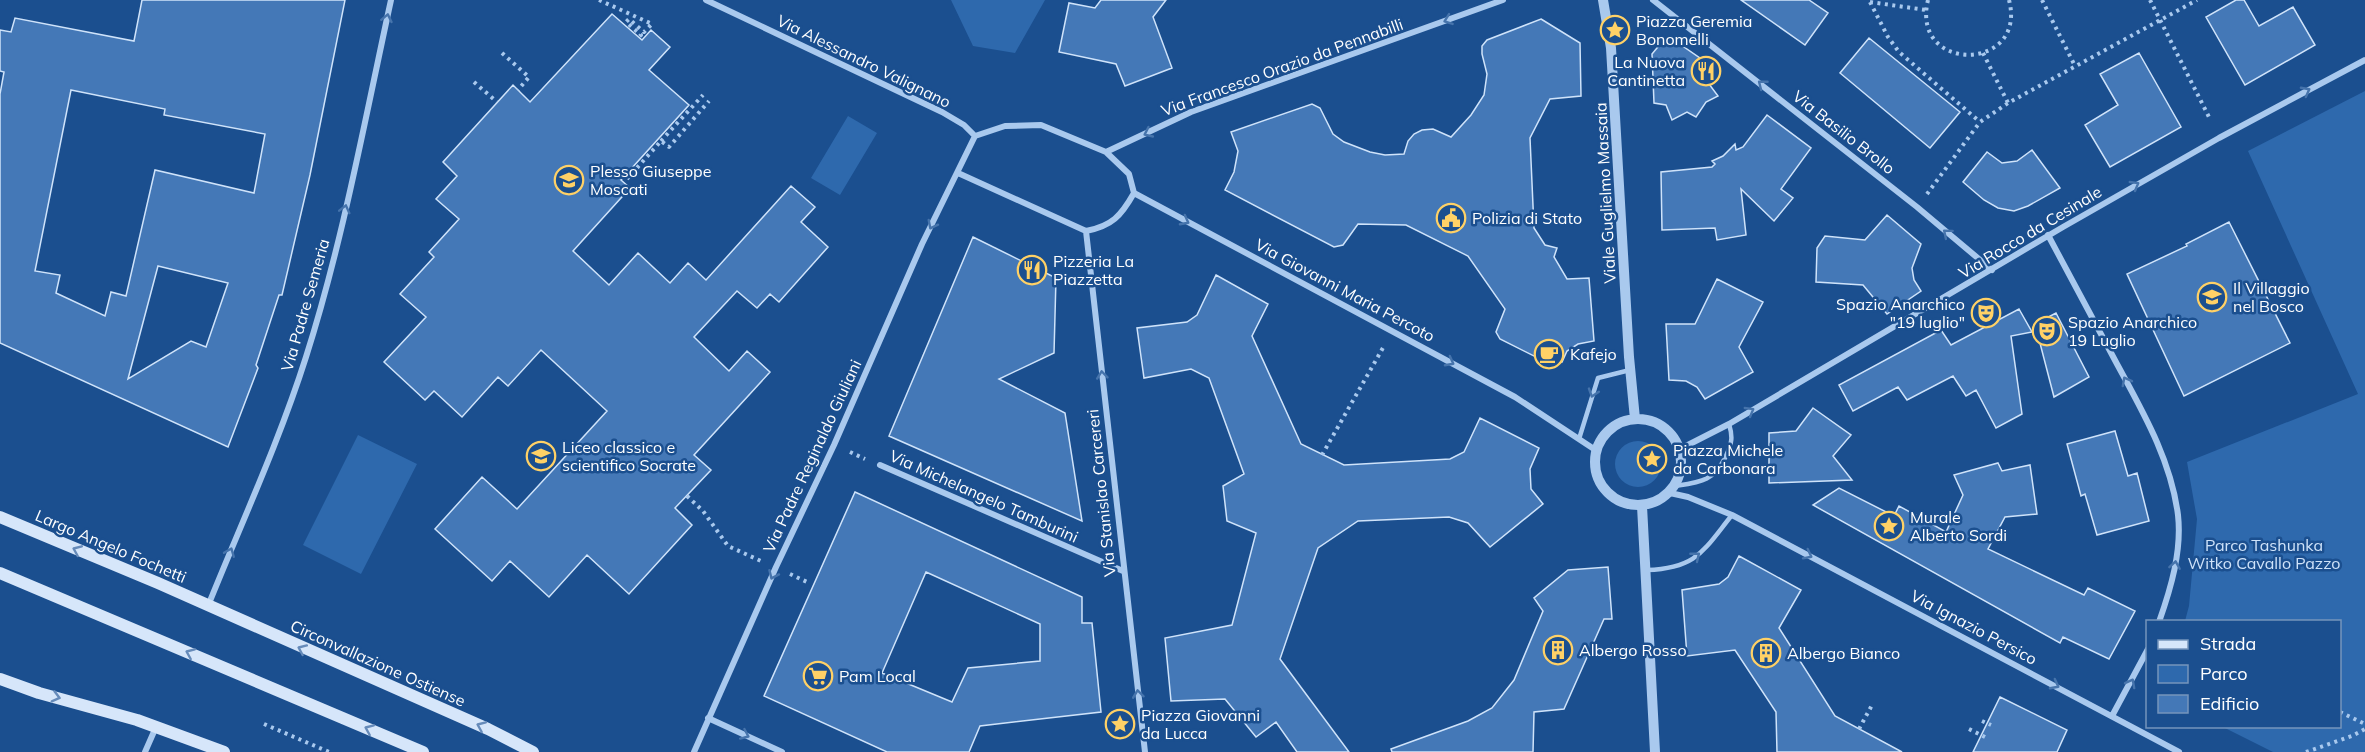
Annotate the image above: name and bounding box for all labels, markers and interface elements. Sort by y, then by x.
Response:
street label: Via Alessandro Valignano [774,10,954,112]
place label: Piazza Geremia Bonomelli [1636,11,1752,49]
one-way arrow [1443,12,1454,25]
one-way arrow [380,14,393,24]
street label: Via Francesco Orazio da Pennabilli [1158,14,1406,120]
place icon: Piazza Geremia Bonomelli [1599,14,1631,46]
place label: La Nuova Cantinetta [1607,52,1685,90]
restaurant icon: La Nuova Cantinetta [1690,55,1722,87]
one-way arrow [1758,81,1769,92]
street label: Via Basilio Brollo [1789,86,1899,178]
one-way arrow [2300,87,2311,98]
street label: Viale Guglielmo Massaia [1590,102,1620,284]
one-way arrow [1143,125,1154,137]
place label: Plesso Giuseppe Moscati [590,161,711,199]
school or university icon: Plesso Giuseppe Moscati [553,164,585,196]
street label: Via Rocco da Cesinale [1955,181,2105,283]
one-way arrow [2129,181,2140,192]
public building icon: Polizia di Stato [1435,202,1467,234]
one-way arrow [337,204,350,214]
place label: Polizia di Stato [1472,208,1582,228]
one-way arrow [1179,214,1190,225]
one-way arrow [927,219,939,230]
one-way arrow [1943,229,1954,240]
street label: Via Giovanni Maria Percoto [1252,234,1438,346]
street label: Via Padre Semeria [276,236,334,374]
place label: Pizzeria La Piazzetta [1053,251,1134,289]
restaurant icon: Pizzeria La Piazzetta [1016,254,1048,286]
place label: Il Villaggio nel Bosco [2233,278,2310,316]
school or university icon: Il Villaggio nel Bosco [2196,281,2228,313]
place label: Spazio Anarchico "19 luglio" [1836,294,1965,332]
theatre icon: Spazio Anarchico "19 luglio" [1970,297,2002,329]
place label: Spazio Anarchico 19 Luglio [2068,312,2197,350]
theatre icon: Spazio Anarchico 19 Luglio [2031,315,2063,347]
cafe icon: Kafejo [1533,338,1565,370]
place label: Kafejo [1570,344,1617,364]
one-way arrow [1444,355,1454,366]
street label: Via Padre Reginaldo Giuliani [758,356,866,556]
one-way arrow [1096,370,1109,380]
one-way arrow [2122,377,2133,388]
one-way arrow [1588,387,1601,398]
one-way arrow [1744,407,1754,419]
street label: Via Stanislao Carcereri [1082,408,1120,578]
place label: Liceo classico e scientifico Socrate [562,437,696,475]
school or university icon: Liceo classico e scientifico Socrate [525,440,557,472]
place label: Piazza Michele da Carbonara [1673,440,1783,478]
place icon: Piazza Michele da Carbonara [1636,443,1668,475]
street label: Via Michelangelo Tamburini [887,445,1081,547]
street label: Largo Angelo Fochetti [32,505,190,587]
place label: Murale Alberto Sordi [1910,507,2007,545]
place icon: Murale Alberto Sordi [1873,510,1905,542]
park label: Parco Tashunka Witko Cavallo Pazzo [2188,535,2340,573]
one-way arrow [73,545,84,557]
one-way arrow [223,548,235,559]
one-way arrow [1802,548,1812,559]
one-way arrow [1689,552,1700,563]
one-way arrow [2168,561,2180,570]
one-way arrow [768,568,780,579]
street label: Via Ignazio Persico [1907,585,2041,669]
street label: Circonvallazione Ostiense [287,615,469,711]
legend [2146,620,2341,728]
text: Strada [2200,632,2256,655]
building icon: Albergo Rosso [1542,634,1574,666]
building icon: Albergo Bianco [1750,637,1782,669]
place label: Albergo Rosso [1579,640,1687,660]
place label: Albergo Bianco [1787,643,1900,663]
one-way arrow [297,644,308,656]
one-way arrow [185,648,196,660]
supermarket icon: Pam Local [802,660,834,692]
text: Parco [2200,662,2248,685]
place label: Pam Local [839,666,916,686]
one-way arrow [2048,678,2059,689]
one-way arrow [2124,679,2135,689]
one-way arrow [1132,689,1145,699]
one-way arrow [50,690,60,703]
text: Edificio [2200,692,2259,715]
place label: Piazza Giovanni da Lucca [1141,705,1260,743]
place icon: Piazza Giovanni da Lucca [1104,708,1136,740]
one-way arrow [476,721,487,733]
one-way arrow [365,724,376,736]
one-way arrow [739,728,750,740]

